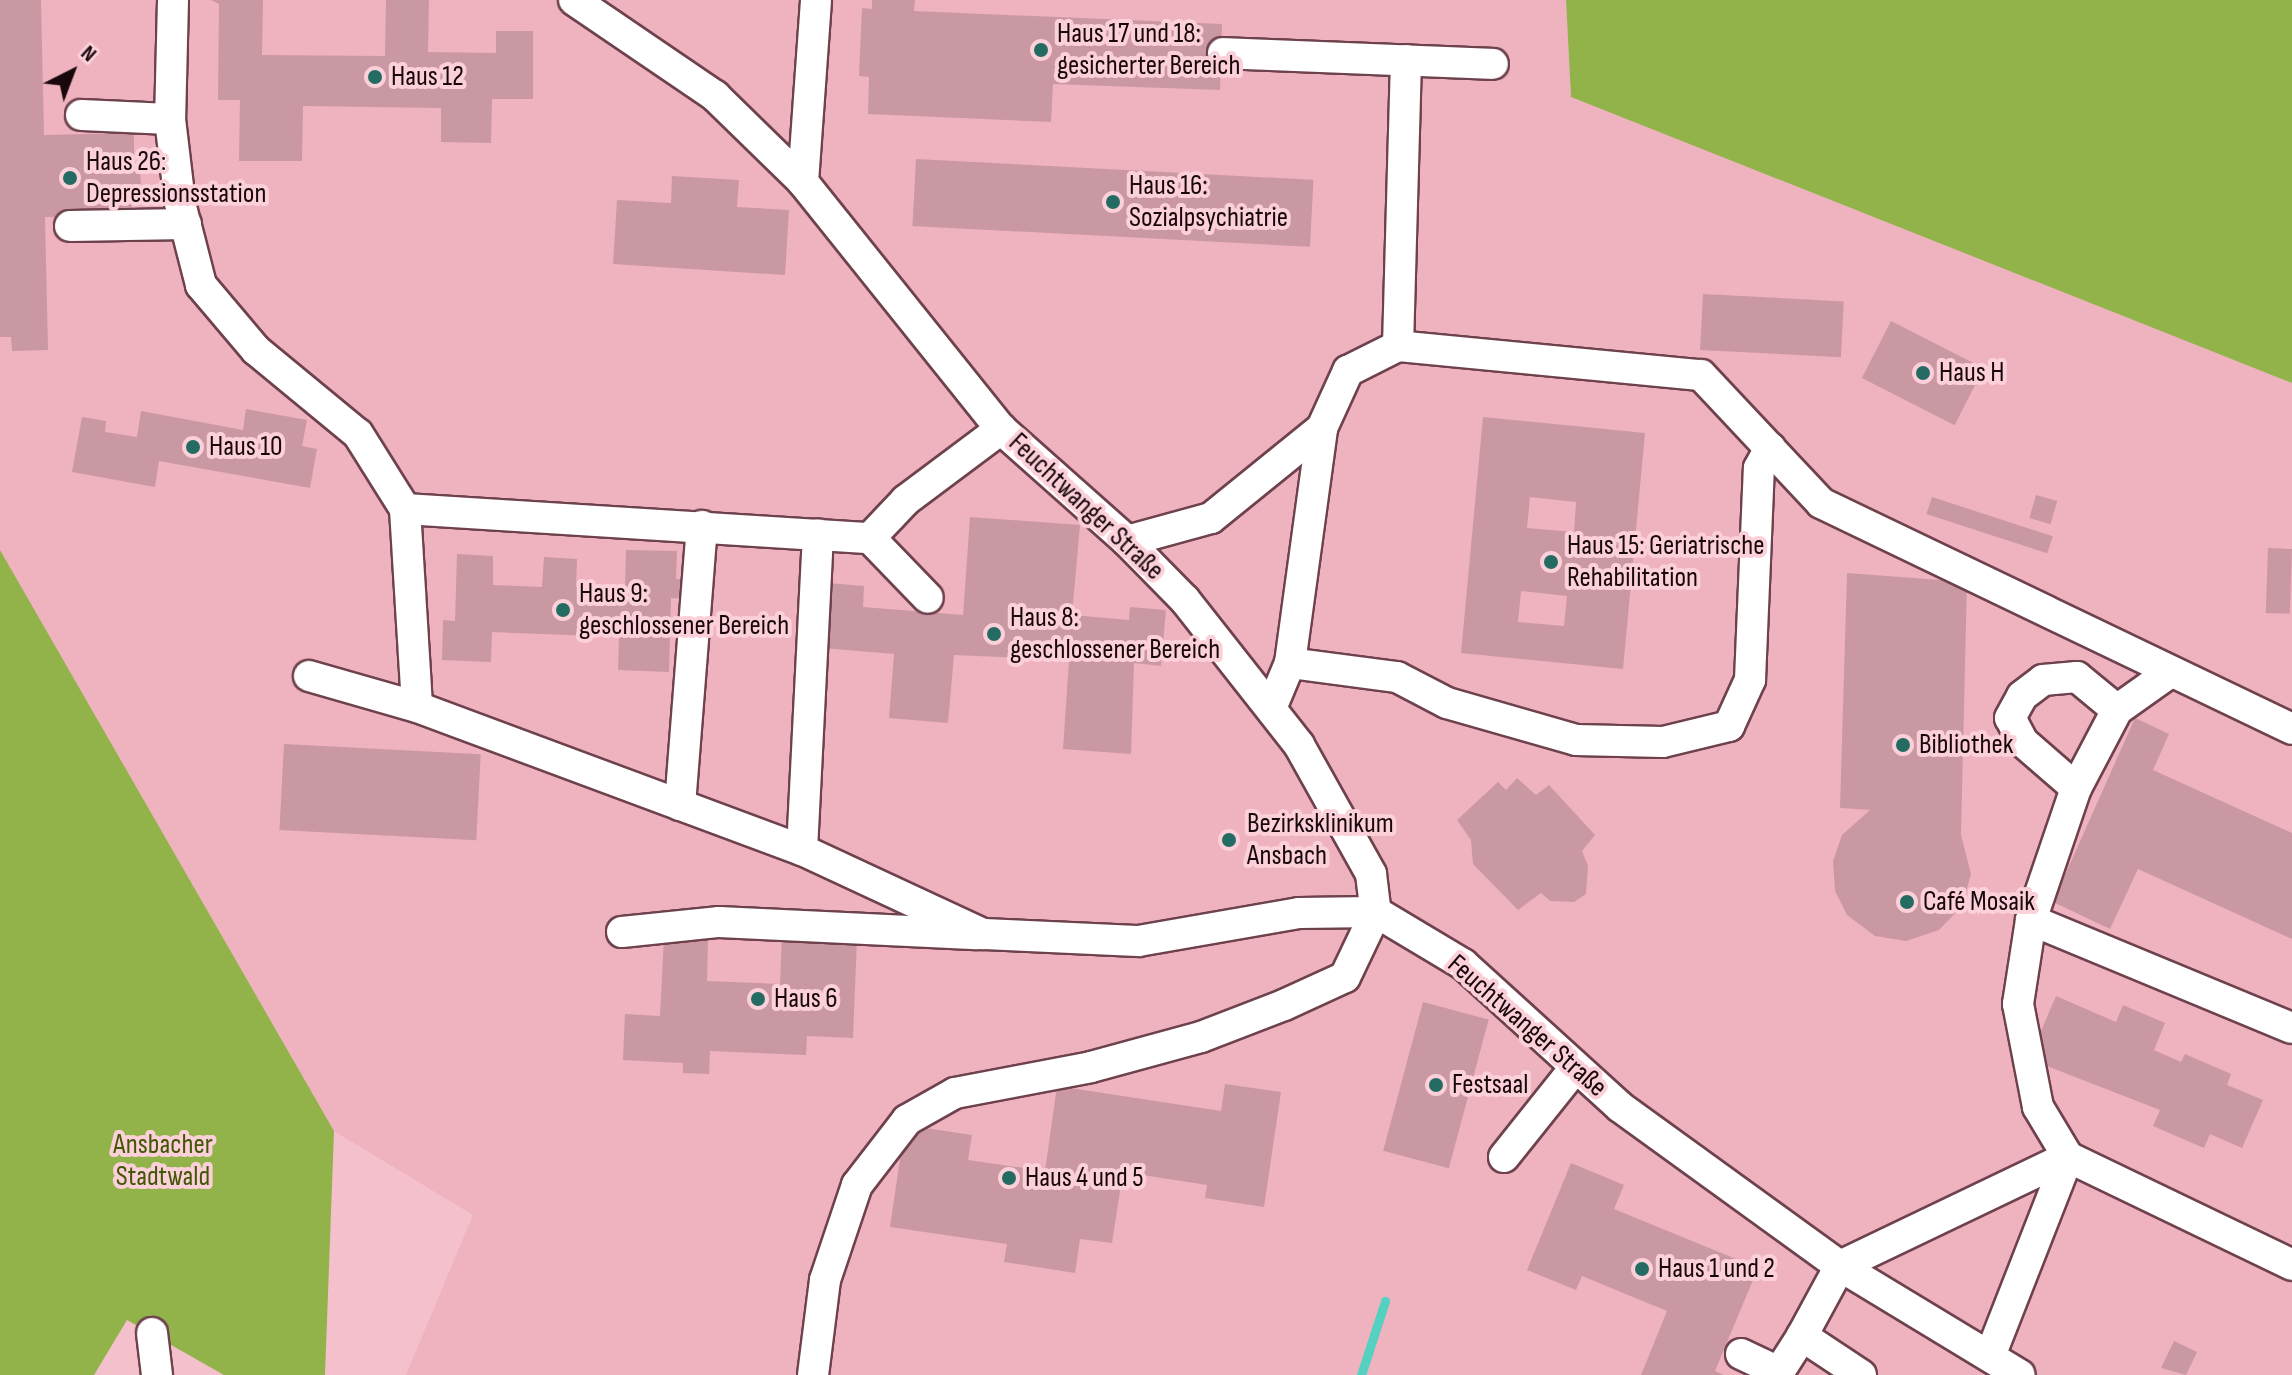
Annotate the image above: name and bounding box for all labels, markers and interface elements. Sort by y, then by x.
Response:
place label: Haus 17 und 18: gesicherter Bereich [1057,17,1240,83]
north arrow [32,32,112,112]
text: N [75,40,102,68]
marker: Haus 17 und 18: gesicherter Bereich [1032,41,1050,59]
place label: Haus 12 [391,60,464,94]
marker: Haus 12 [366,68,384,86]
place label: Haus 26: Depressionsstation [86,145,266,211]
marker: Haus 26: Depressionsstation [61,169,79,187]
place label: Haus 16: Sozialpsychiatrie [1129,169,1288,235]
marker: Haus 16: Sozialpsychiatrie [1104,193,1122,211]
place label: Haus H [1939,356,2004,390]
marker: Haus H [1914,364,1932,382]
street label: Feuchtwanger Straße [1001,427,1171,587]
place label: Haus 10 [209,430,282,464]
marker: Haus 10 [184,438,202,456]
place label: Haus 15: Geriatrische Rehabilitation [1567,529,1765,595]
marker: Haus 15: Geriatrische Rehabilitation [1542,553,1560,571]
place label: Haus 9: geschlossener Bereich [579,577,789,643]
marker: Haus 9: geschlossener Bereich [554,601,572,619]
place label: Haus 8: geschlossener Bereich [1010,601,1220,667]
marker: Haus 8: geschlossener Bereich [985,625,1003,643]
place label: Bibliothek [1919,728,2013,762]
marker: Bibliothek [1894,736,1912,754]
place label: Bezirksklinikum Ansbach [1247,807,1394,873]
marker: Bezirksklinikum Ansbach [1218,829,1240,851]
place label: Café Mosaik [1923,885,2035,919]
marker: Café Mosaik [1898,893,1916,911]
street label: Feuchtwanger Straße [1441,948,1613,1104]
place label: Haus 6 [774,982,837,1016]
marker: Haus 6 [749,990,767,1008]
place label: Festsaal [1452,1068,1529,1102]
marker: Festsaal [1427,1076,1445,1094]
park label: Ansbacher Stadtwald [113,1128,213,1194]
place label: Haus 4 und 5 [1025,1161,1143,1195]
marker: Haus 4 und 5 [1000,1169,1018,1187]
place label: Haus 1 und 2 [1658,1252,1775,1286]
marker: Haus 1 und 2 [1633,1260,1651,1278]

